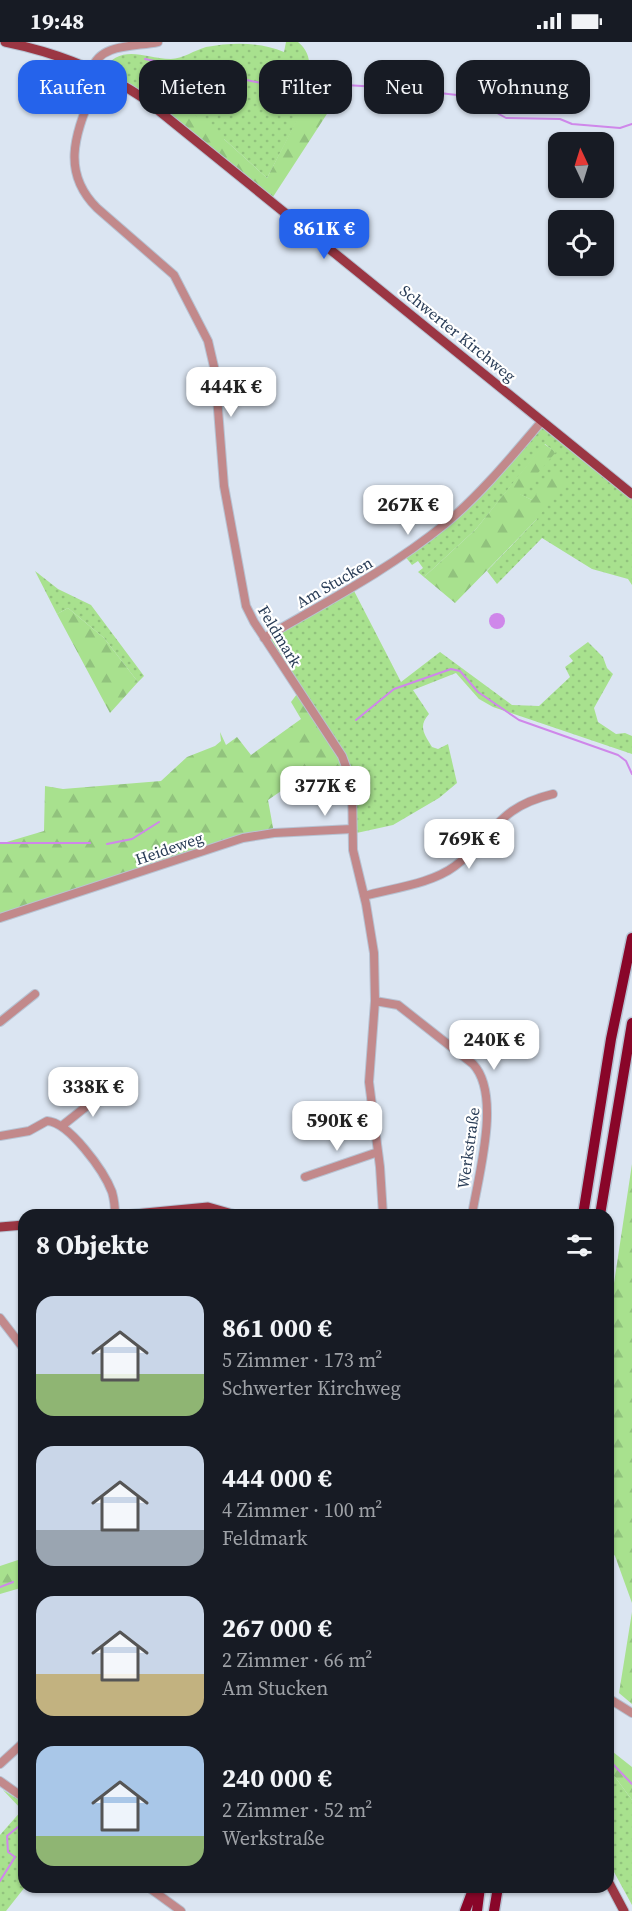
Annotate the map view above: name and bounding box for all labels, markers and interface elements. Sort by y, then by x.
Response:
text: 19:48 [30,6,84,36]
chip: Kaufen [18,60,127,114]
chip: Mieten [139,60,247,114]
chip: Filter [259,60,352,114]
chip: Neu [364,60,444,114]
chip: Wohnung [456,60,590,114]
north arrow [548,132,614,198]
map controls [548,132,614,276]
pin: 861K € [275,209,373,260]
button: locate [548,210,614,276]
text: 861K € [293,214,355,242]
street label: Schwerter Kirchweg [395,279,521,387]
pin: 444K € [182,367,280,418]
text: 444K € [200,372,262,400]
pin: 267K € [359,485,457,536]
text: 267K € [377,490,439,518]
street label: Am Stucken [292,551,377,613]
street label: Feldmark [253,601,307,671]
pin: 377K € [276,766,374,817]
text: 377K € [294,771,356,799]
pin: 769K € [420,819,518,870]
text: 769K € [438,824,500,852]
street label: Heideweg [132,826,206,870]
pin: 240K € [445,1020,543,1071]
text: 240K € [463,1025,525,1053]
pin: 338K € [44,1067,142,1118]
text: 338K € [62,1072,124,1100]
pin: 590K € [288,1101,386,1152]
text: 590K € [306,1106,368,1134]
street label: Werkstraße [451,1106,485,1190]
text: 8 Objekte [36,1227,149,1263]
icon: filters [563,1229,596,1262]
text: 861 000 € [222,1310,332,1346]
icon: home [84,1320,156,1392]
text: 5 Zimmer · 173 m² [222,1346,382,1374]
text: Schwerter Kirchweg [222,1374,401,1402]
text: 444 000 € [222,1460,332,1496]
icon: home [84,1470,156,1542]
text: 4 Zimmer · 100 m² [222,1496,382,1524]
text: Feldmark [222,1524,307,1552]
text: 267 000 € [222,1610,332,1646]
icon: home [84,1620,156,1692]
text: 2 Zimmer · 66 m² [222,1646,372,1674]
text: Am Stucken [222,1674,328,1702]
text: 240 000 € [222,1760,332,1796]
icon: home [84,1770,156,1842]
text: 2 Zimmer · 52 m² [222,1796,372,1824]
text: Werkstraße [222,1824,325,1852]

